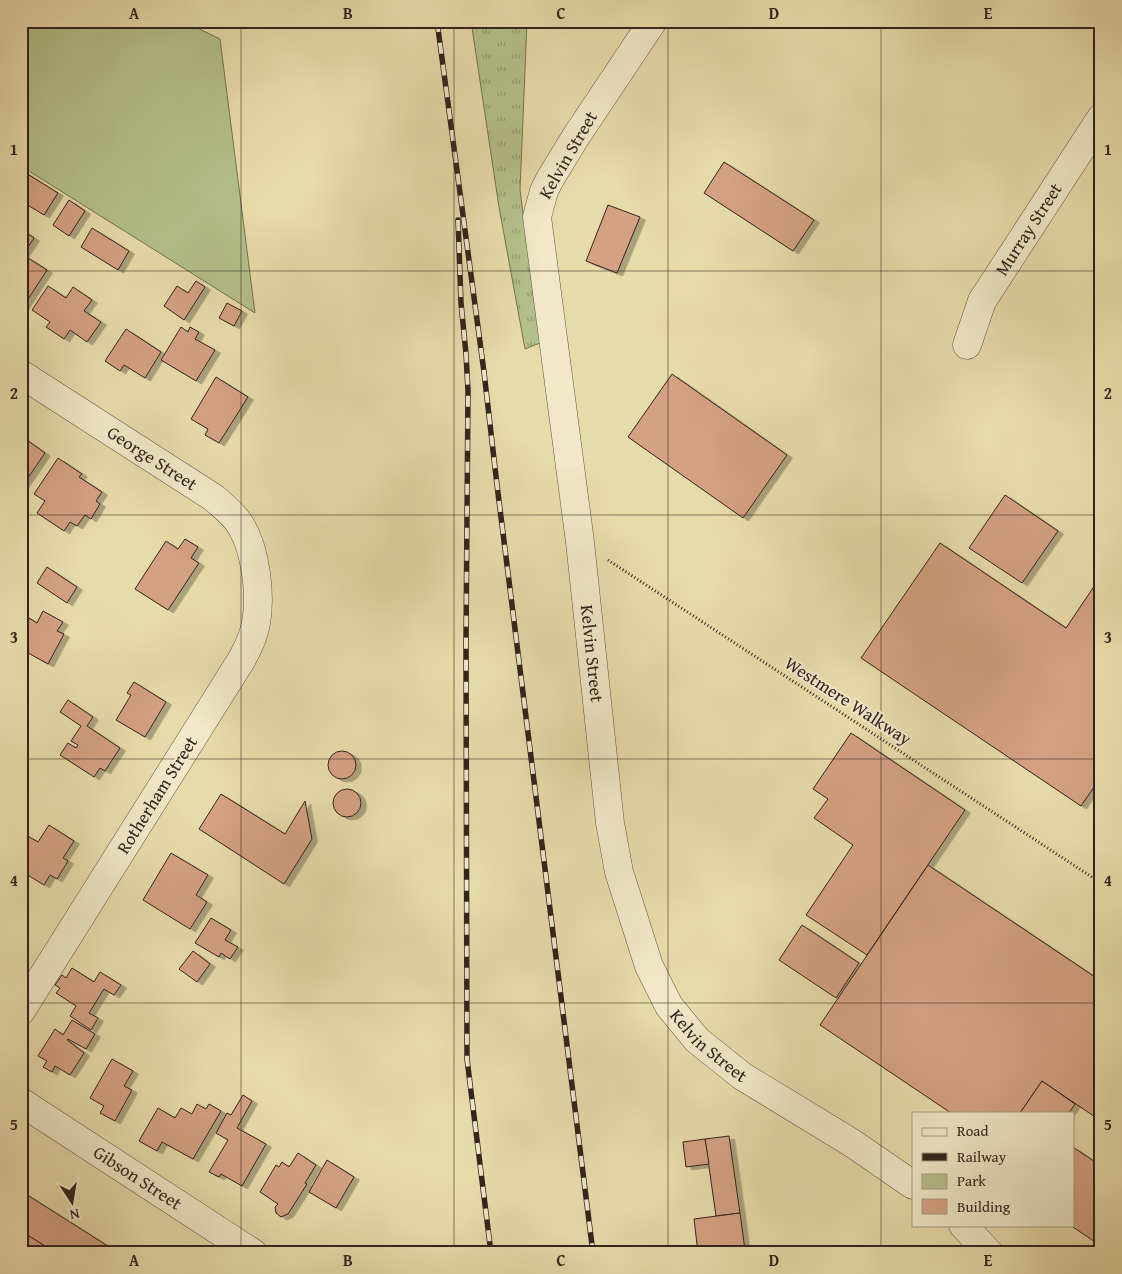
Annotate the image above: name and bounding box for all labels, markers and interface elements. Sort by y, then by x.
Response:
text: A [129,1,140,25]
text: B [343,1,353,25]
text: C [556,1,566,25]
text: D [769,1,779,25]
text: E [984,1,993,25]
street label: Kelvin Street [531,105,604,204]
text: 1 [10,137,18,161]
text: 1 [1104,137,1112,161]
street label: Murray Street [988,177,1069,281]
text: 2 [10,381,18,405]
text: 2 [1104,381,1112,405]
street label: George Street [102,419,204,497]
street label: Kelvin Street [574,603,611,704]
text: 3 [10,625,18,649]
text: 3 [1104,625,1112,649]
street label: Westmere Walkway [779,649,917,752]
street label: Rotherham Street [109,730,204,859]
text: 4 [10,868,18,892]
text: 4 [1104,868,1112,892]
street label: Kelvin Street [664,1003,753,1089]
text: 5 [10,1112,18,1136]
legend [912,1112,1074,1226]
text: 5 [1104,1112,1112,1136]
text: Road [957,1120,988,1141]
street label: Gibson Street [88,1139,188,1217]
text: Railway [957,1146,1007,1167]
text: Park [957,1170,986,1191]
north arrow [48,1176,98,1226]
text: Building [957,1196,1011,1217]
text: N [67,1204,81,1226]
text: A [129,1248,140,1272]
text: B [343,1248,353,1272]
text: C [556,1248,566,1272]
text: D [769,1248,779,1272]
text: E [984,1248,993,1272]

